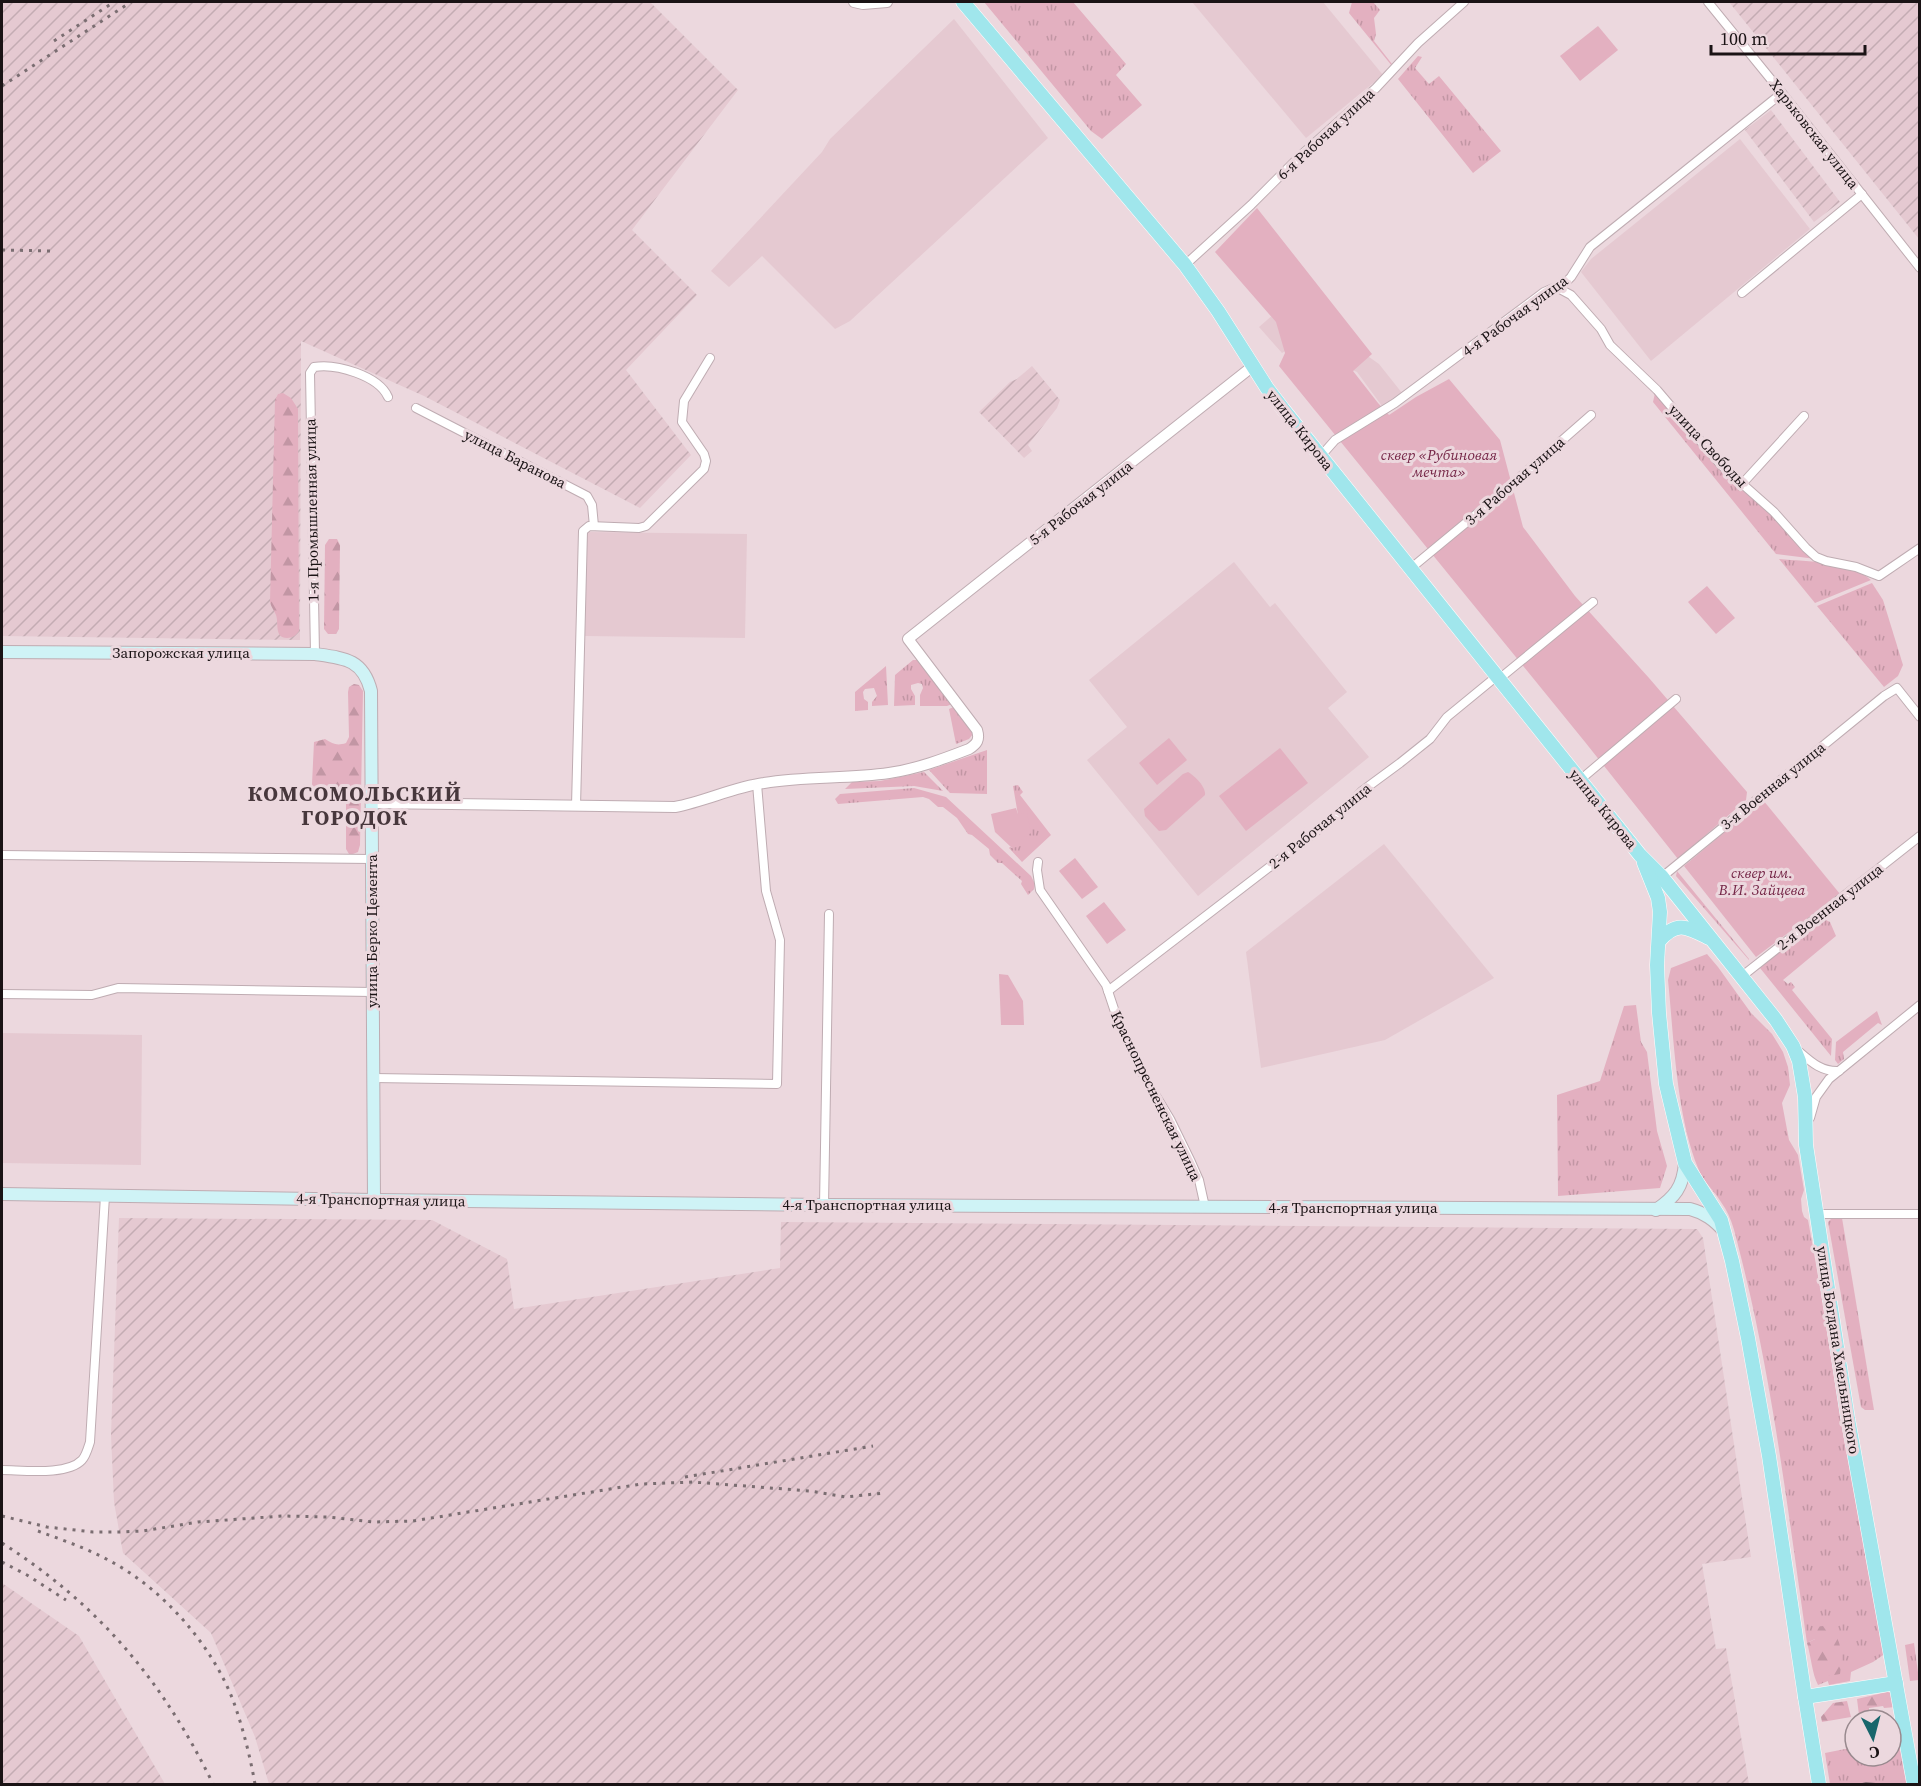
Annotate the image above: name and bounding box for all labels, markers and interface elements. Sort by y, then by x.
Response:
scale bar [1711,18,1866,56]
text: 100 m [1720,26,1767,51]
street label: Харьковская улица [1765,74,1864,193]
street label: 6-я Рабочая улица [1272,83,1379,184]
street label: 4-я Рабочая улица [1458,270,1572,361]
street label: улица Кирова [1262,385,1339,475]
street label: улица Свободы [1664,399,1753,492]
street label: 1-я Промышленная улица [299,418,324,602]
street label: улица Баранова [461,424,570,493]
street label: 3-я Рабочая улица [1460,431,1569,530]
park label: сквер «Рубиновая мечта» [1381,444,1498,482]
street label: 5-я Рабочая улица [1025,455,1137,550]
street label: Запорожская улица [112,642,250,663]
street label: 3-я Военная улица [1716,737,1830,834]
street label: улица Кирова [1565,764,1642,853]
street label: 2-я Рабочая улица [1264,778,1376,873]
district label: КОМСОМОЛЬСКИЙ ГОРОДОК [248,779,462,832]
street label: улица Берко Цемента [361,854,382,1008]
street label: 2-я Военная улица [1772,858,1887,955]
park label: сквер им. В.И. Зайцева [1718,862,1806,900]
street label: Краснопресненская улица [1106,1007,1207,1185]
street label: 4-я Транспортная улица [296,1188,466,1211]
street label: 4-я Транспортная улица [782,1194,952,1215]
street label: 4-я Транспортная улица [1268,1197,1438,1218]
street label: улица Богдана Хмельницкого [1812,1245,1865,1455]
north arrow [1843,1708,1903,1768]
text: С [1868,1741,1881,1764]

